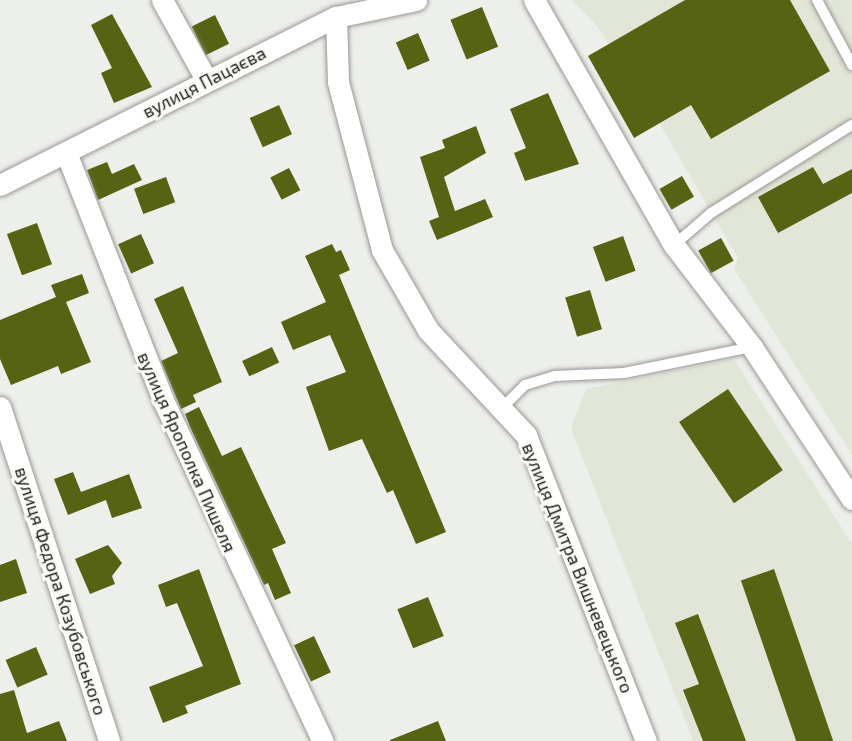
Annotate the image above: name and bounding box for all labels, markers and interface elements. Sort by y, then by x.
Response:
street label: вулиця Пацаєва [139,42,269,122]
street label: вулиця Ярополка Пишеля [133,349,241,555]
street label: вулиця Дмитра Вишневецького [518,440,638,696]
street label: вулиця Федора Козубовського [11,464,111,718]

